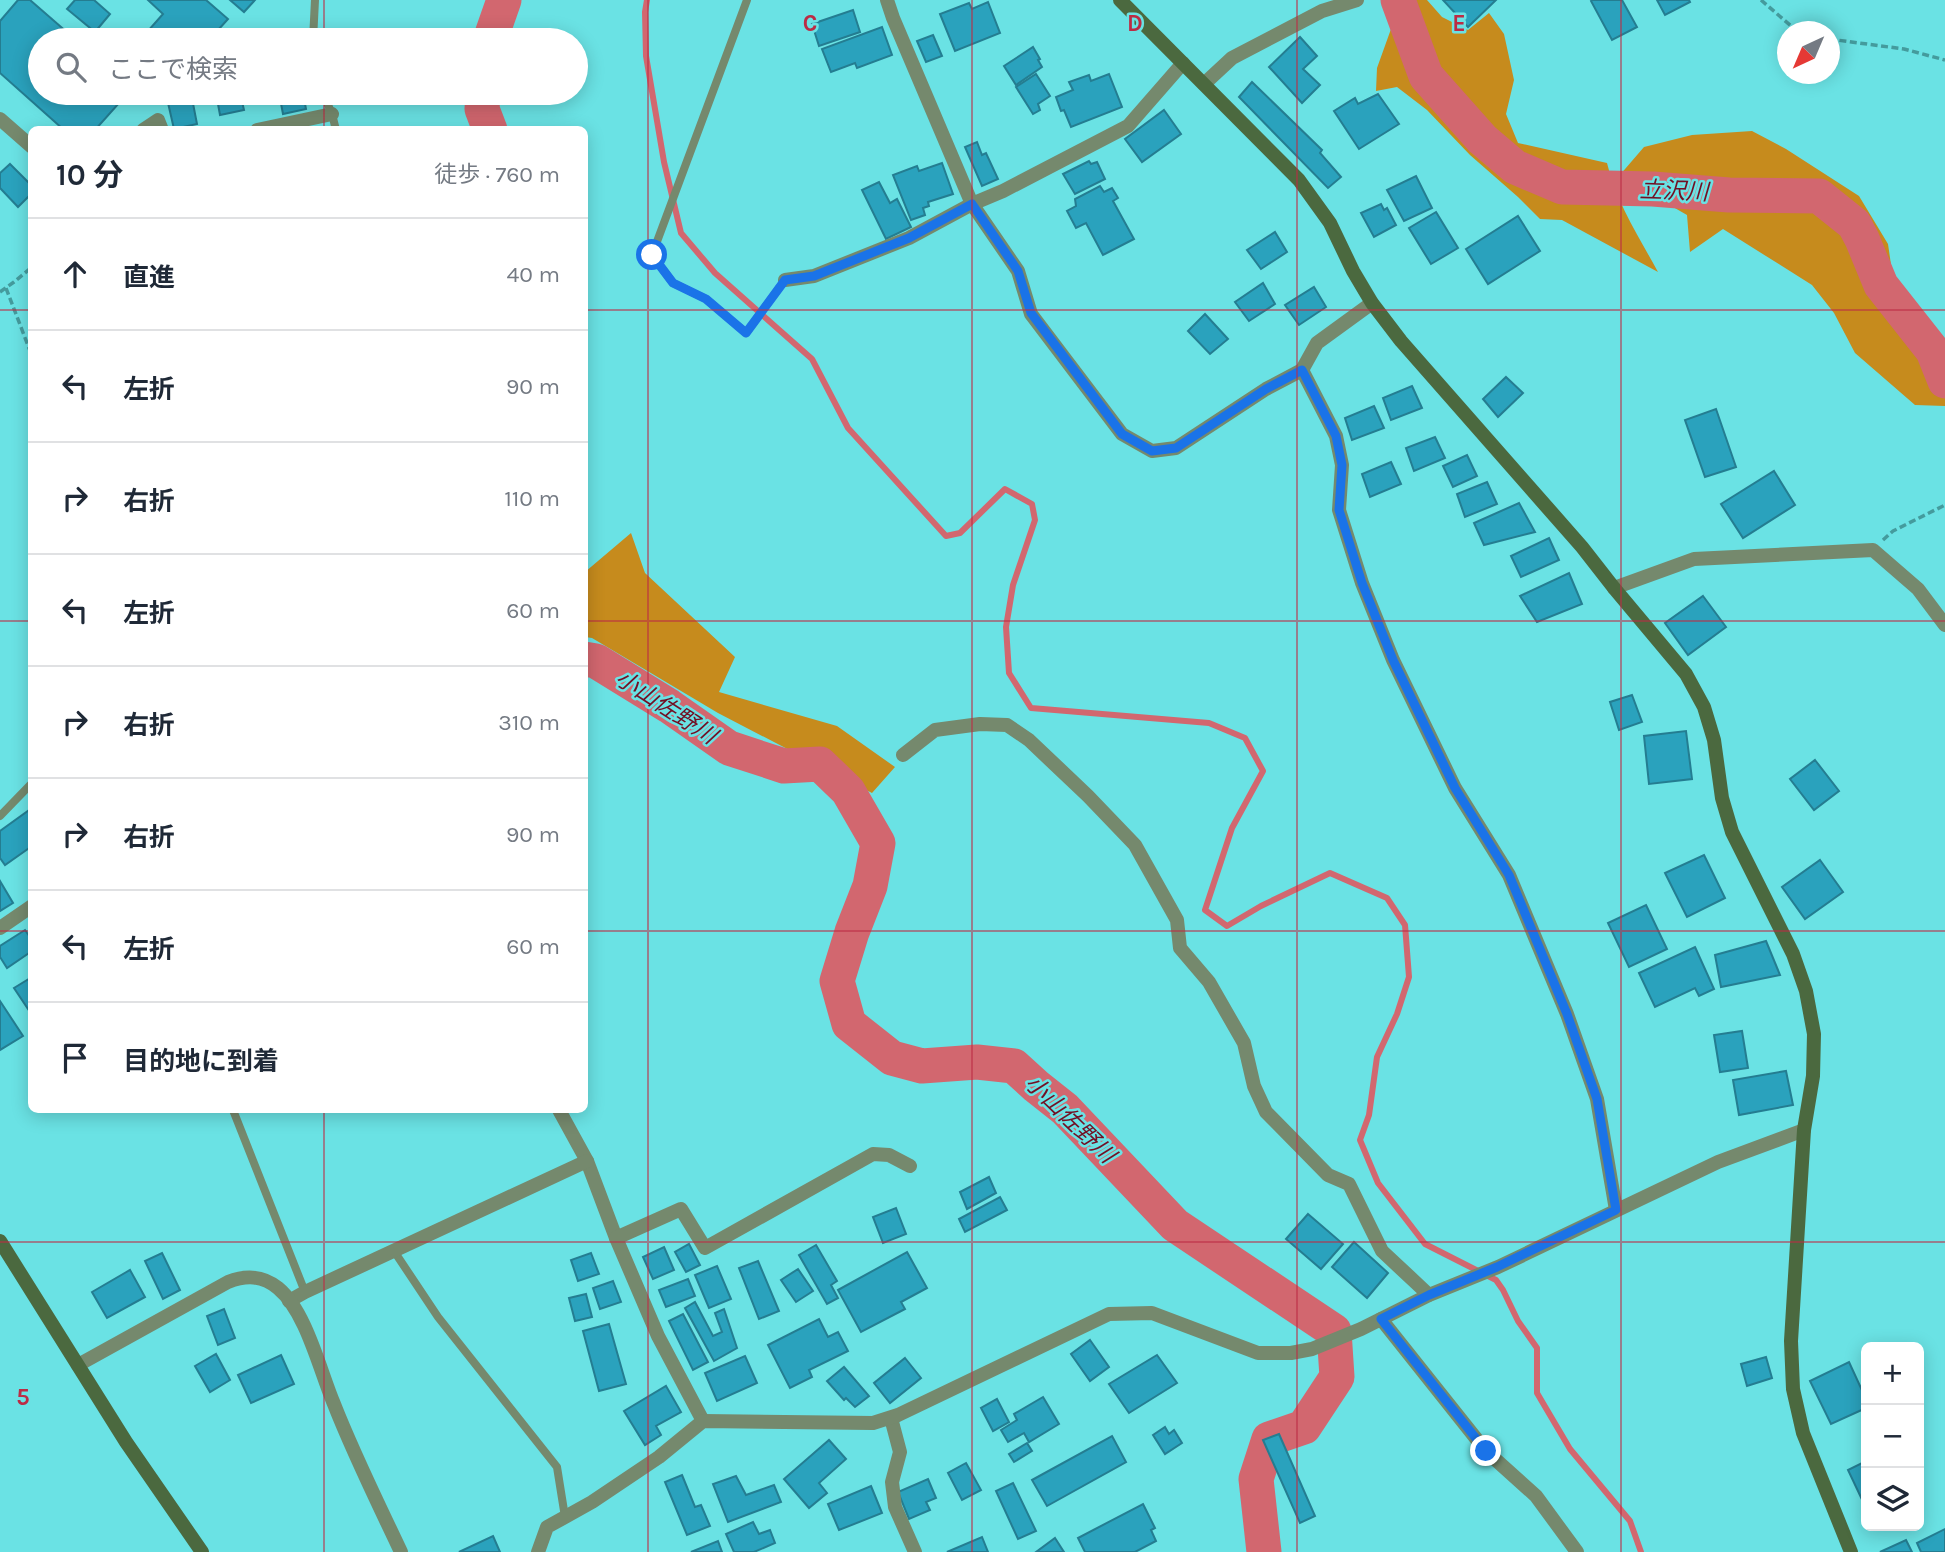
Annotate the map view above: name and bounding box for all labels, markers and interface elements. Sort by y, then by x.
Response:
text: C [803,10,817,37]
text: D [1127,10,1143,37]
text: E [1452,10,1466,37]
north arrow [1777,21,1840,84]
search box [28,28,588,105]
icon: search [52,48,90,86]
text: ここで検索 [108,54,238,85]
text: 10 分 [56,157,123,193]
text: 徒歩 · 760 m [434,161,560,188]
water label: 立沢川 [1639,176,1712,206]
route start [636,239,667,270]
icon: ahead [56,255,94,293]
text: 40 m [507,261,560,288]
text: 直進 [123,262,175,293]
icon: left [56,367,94,405]
text: 90 m [506,373,560,400]
text: 左折 [123,374,175,405]
icon: right [56,479,94,517]
text: 110 m [504,485,560,512]
text: 右折 [123,486,175,517]
icon: left [56,591,94,629]
text: 60 m [506,597,560,624]
text: 左折 [123,598,175,629]
water label: 小山佐野川 [610,664,724,751]
icon: right [56,703,94,741]
text: 310 m [498,709,560,736]
text: 右折 [123,710,175,741]
icon: right [56,815,94,853]
text: 90 m [506,821,560,848]
text: 右折 [123,822,175,853]
icon: left [56,927,94,965]
text: 60 m [506,933,560,960]
text: 左折 [123,934,175,965]
icon: arrive [56,1039,94,1077]
text: 目的地に到着 [123,1046,279,1077]
water label: 小山佐野川 [1019,1069,1123,1171]
map controls [1861,1342,1924,1531]
button: + [1861,1342,1924,1405]
text: 5 [16,1384,30,1411]
button: − [1861,1405,1924,1468]
route end [1470,1435,1501,1466]
button: layers [1861,1468,1924,1531]

